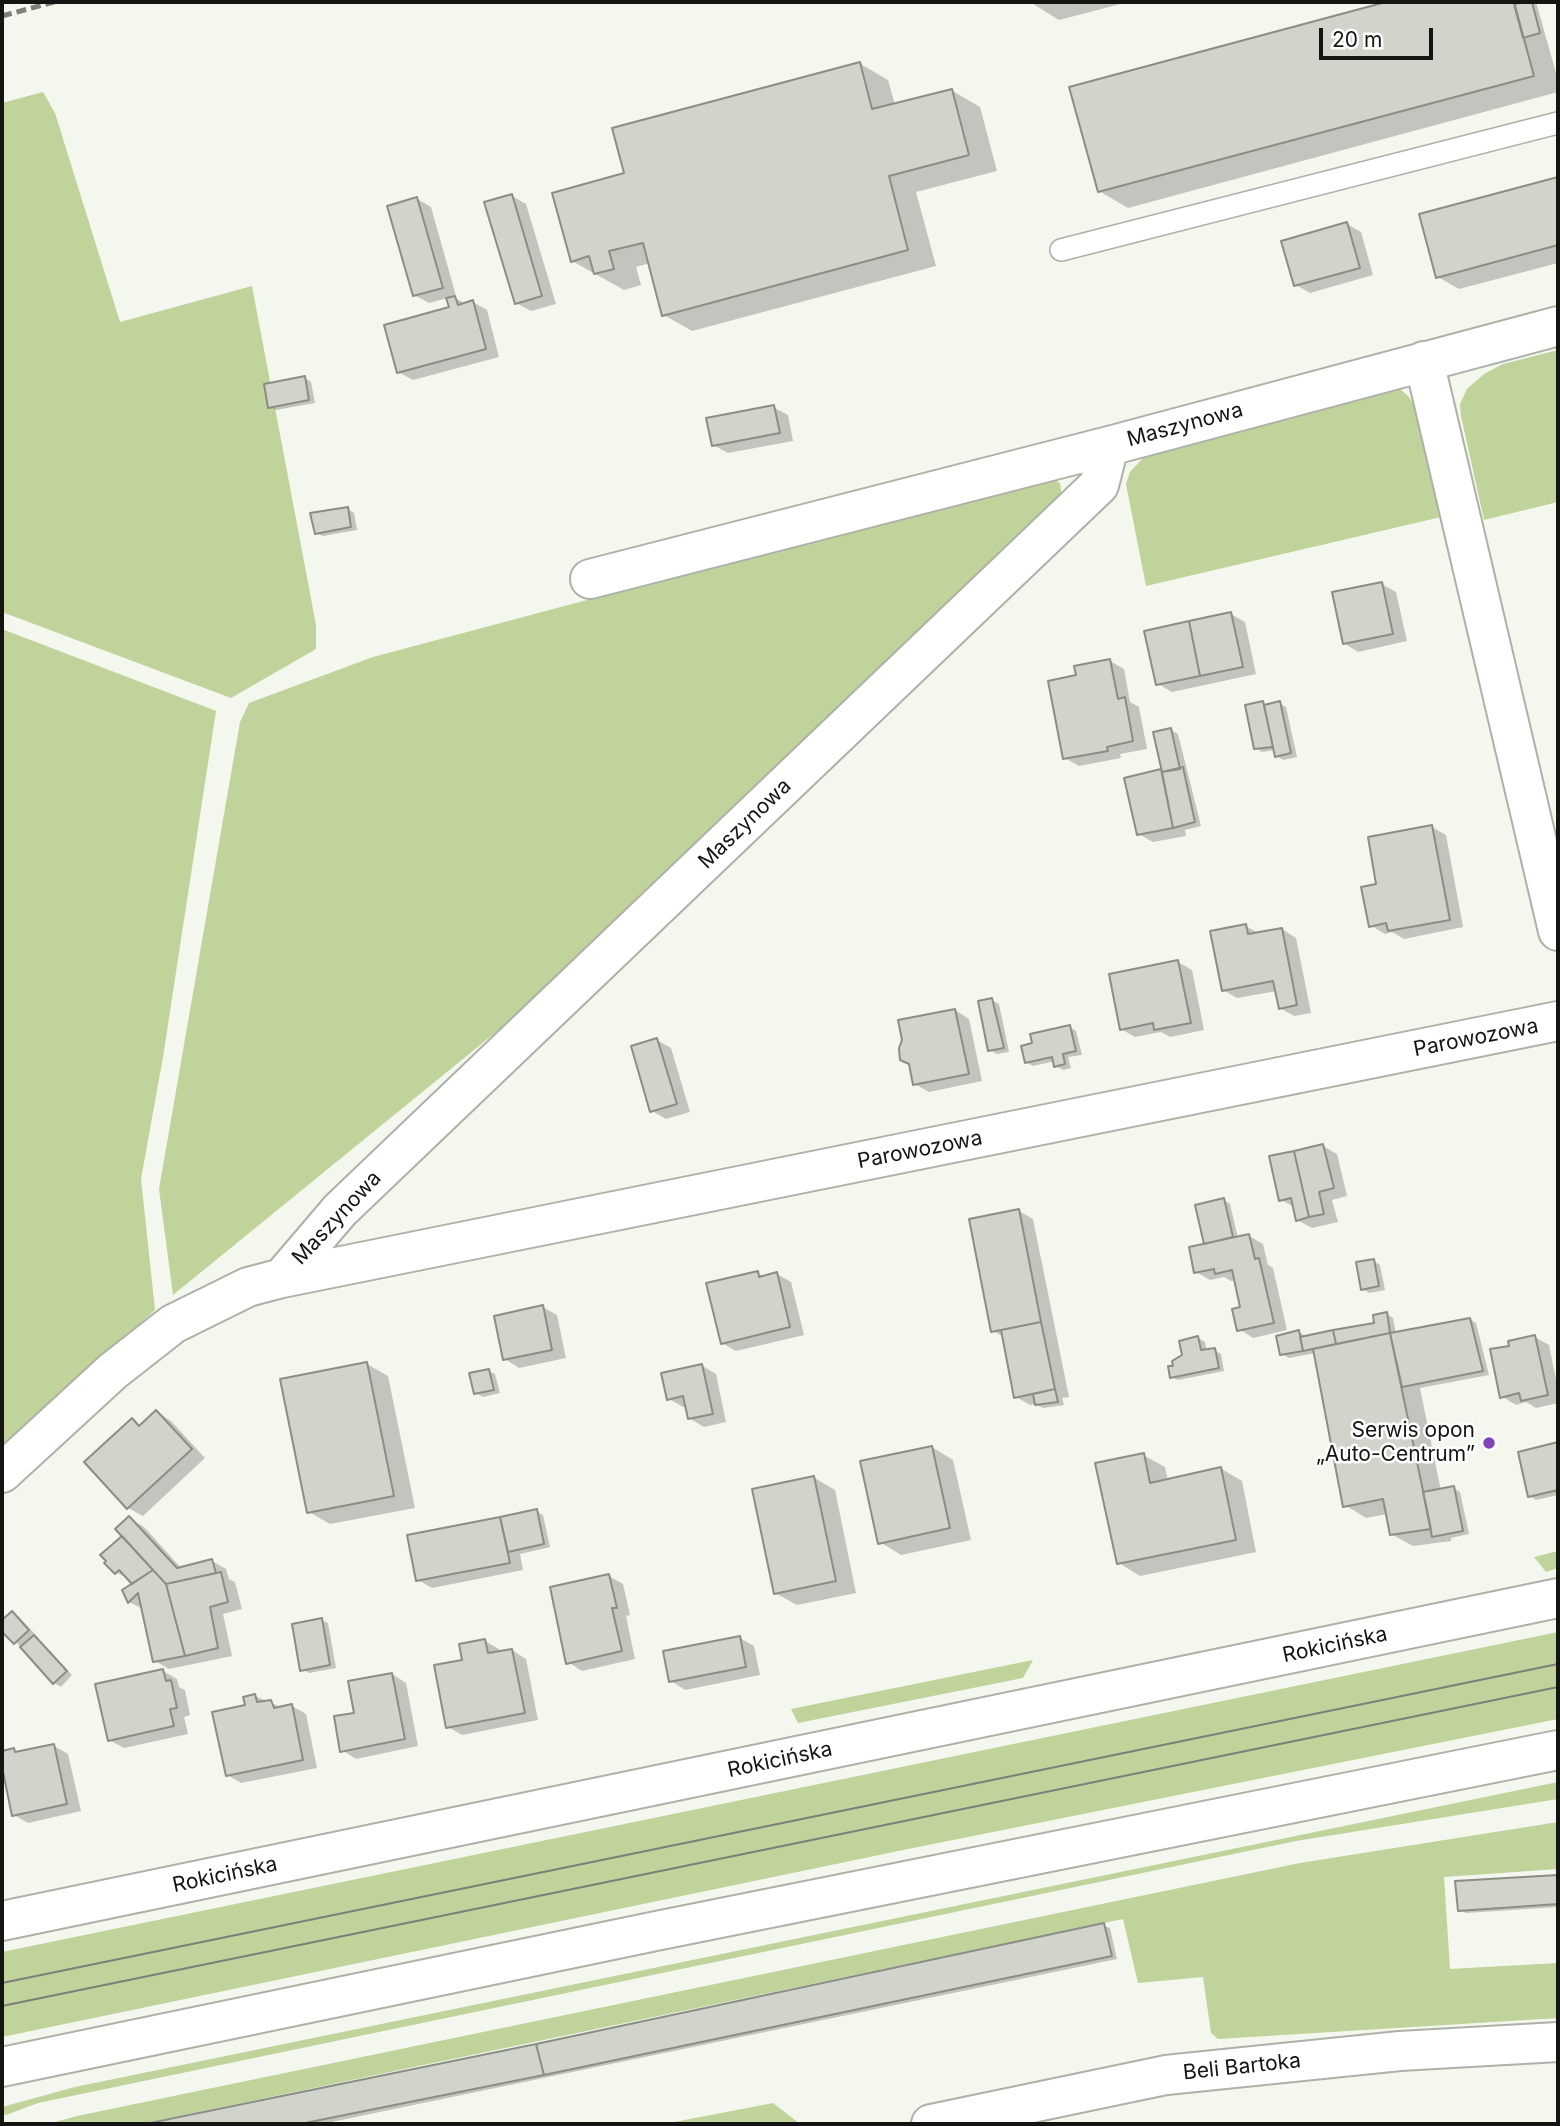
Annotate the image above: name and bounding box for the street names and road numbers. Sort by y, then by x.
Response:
street label: Maszynowa [1124,397,1246,453]
street label: Maszynowa [694,774,796,874]
street label: Parowozowa [1411,1014,1541,1062]
street label: Parowozowa [855,1126,985,1174]
street label: Maszynowa [287,1166,387,1270]
street label: Rokicińska [1280,1622,1390,1668]
street label: Rokicińska [725,1737,835,1783]
street label: Rokicińska [170,1852,280,1898]
street label: Beli Bartoka [1182,2048,1302,2086]

